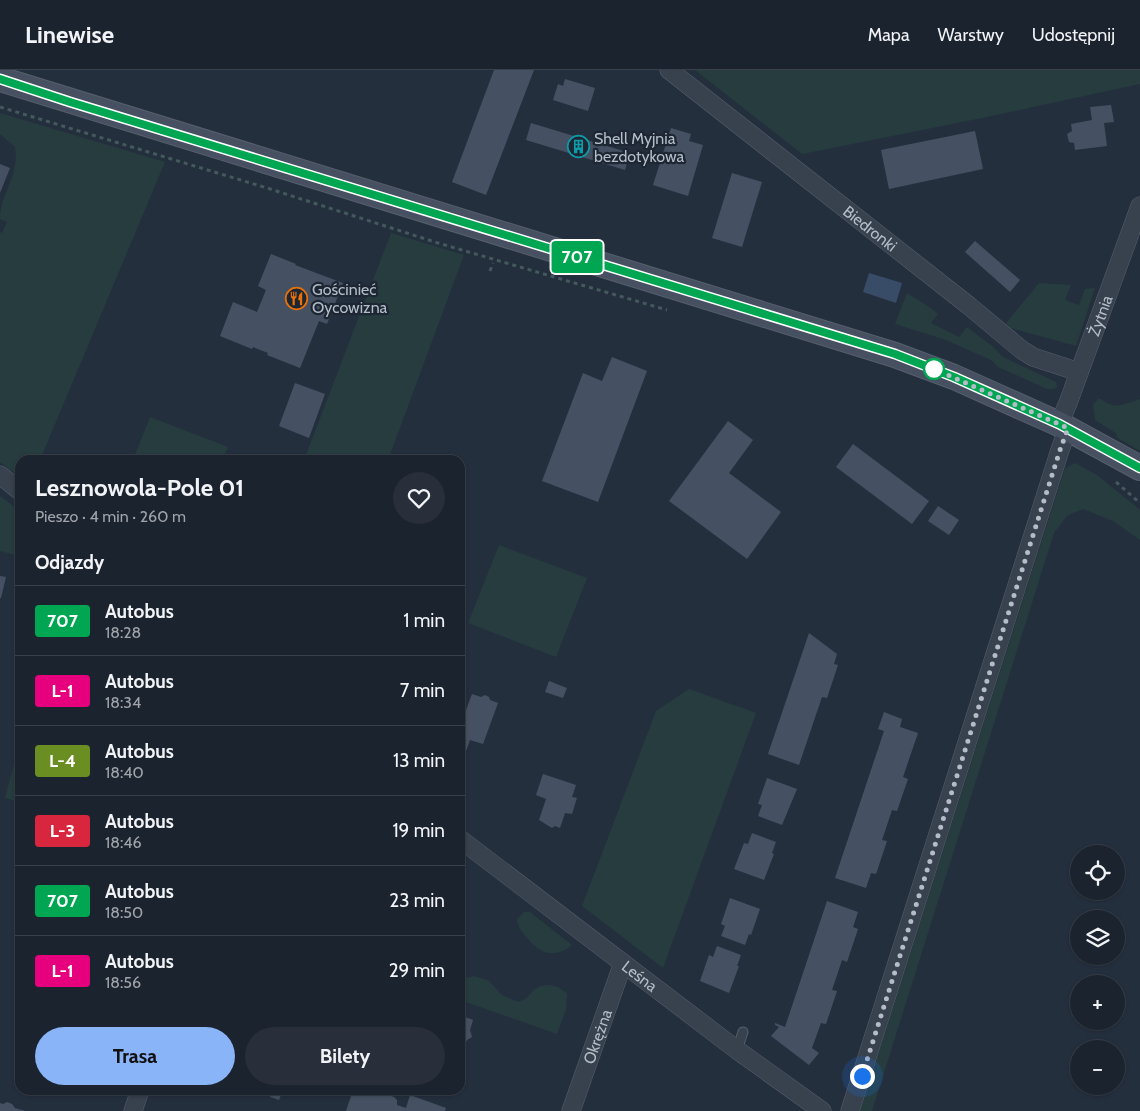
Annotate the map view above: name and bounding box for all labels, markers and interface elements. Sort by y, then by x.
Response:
text: Linewise [25,20,114,49]
text: Mapa [868,24,910,46]
text: Warstwy [938,24,1004,46]
text: Udostępnij [1032,24,1115,46]
place label: Shell Myjnia bezdotykowa [594,129,685,166]
building icon: Shell Myjnia bezdotykowa [566,135,590,159]
street label: Biedronki [839,202,901,256]
line badge: 707 [548,241,606,273]
text: 707 [562,246,592,268]
place label: Gościnieć Oycowizna [312,280,388,317]
restaurant icon: Gościnieć Oycowizna [284,286,308,310]
street label: Żytnia [1084,292,1117,339]
unlabelled marker [923,358,945,380]
button: heart [393,472,445,524]
text: Lesznowola-Pole 01 [35,473,244,502]
text: Pieszo · 4 min · 260 m [35,507,186,526]
text: Odjazdy [35,551,104,574]
text: Autobus [105,600,174,623]
text: 1 min [403,609,445,632]
text: 707 [47,610,78,632]
text: 18:28 [105,623,141,642]
text: Autobus [105,670,174,693]
text: 7 min [400,679,445,702]
text: L-1 [51,680,74,702]
text: 18:34 [105,693,141,712]
text: Autobus [105,740,174,763]
text: 13 min [393,749,445,772]
text: L-4 [49,750,76,772]
text: 18:40 [105,763,144,782]
text: Autobus [105,810,174,833]
text: 19 min [392,819,445,842]
text: L-3 [50,820,75,842]
text: 18:46 [105,833,142,852]
map controls [1070,845,1125,1095]
button: locate [1070,845,1125,900]
text: Autobus [105,880,174,903]
text: 23 min [389,889,445,912]
text: 707 [47,890,78,912]
text: 18:50 [105,903,143,922]
button: layers [1070,910,1125,965]
text: Autobus [105,950,174,973]
street label: Leśna [618,957,661,996]
text: 29 min [389,959,445,982]
text: L-1 [51,960,74,982]
text: 18:56 [105,973,141,992]
button: + [1070,975,1125,1030]
street label: Okrężna [579,1006,616,1067]
button: Trasa [35,1027,235,1085]
button: Bilety [245,1027,445,1085]
button: − [1070,1040,1125,1095]
your location [850,1064,875,1089]

